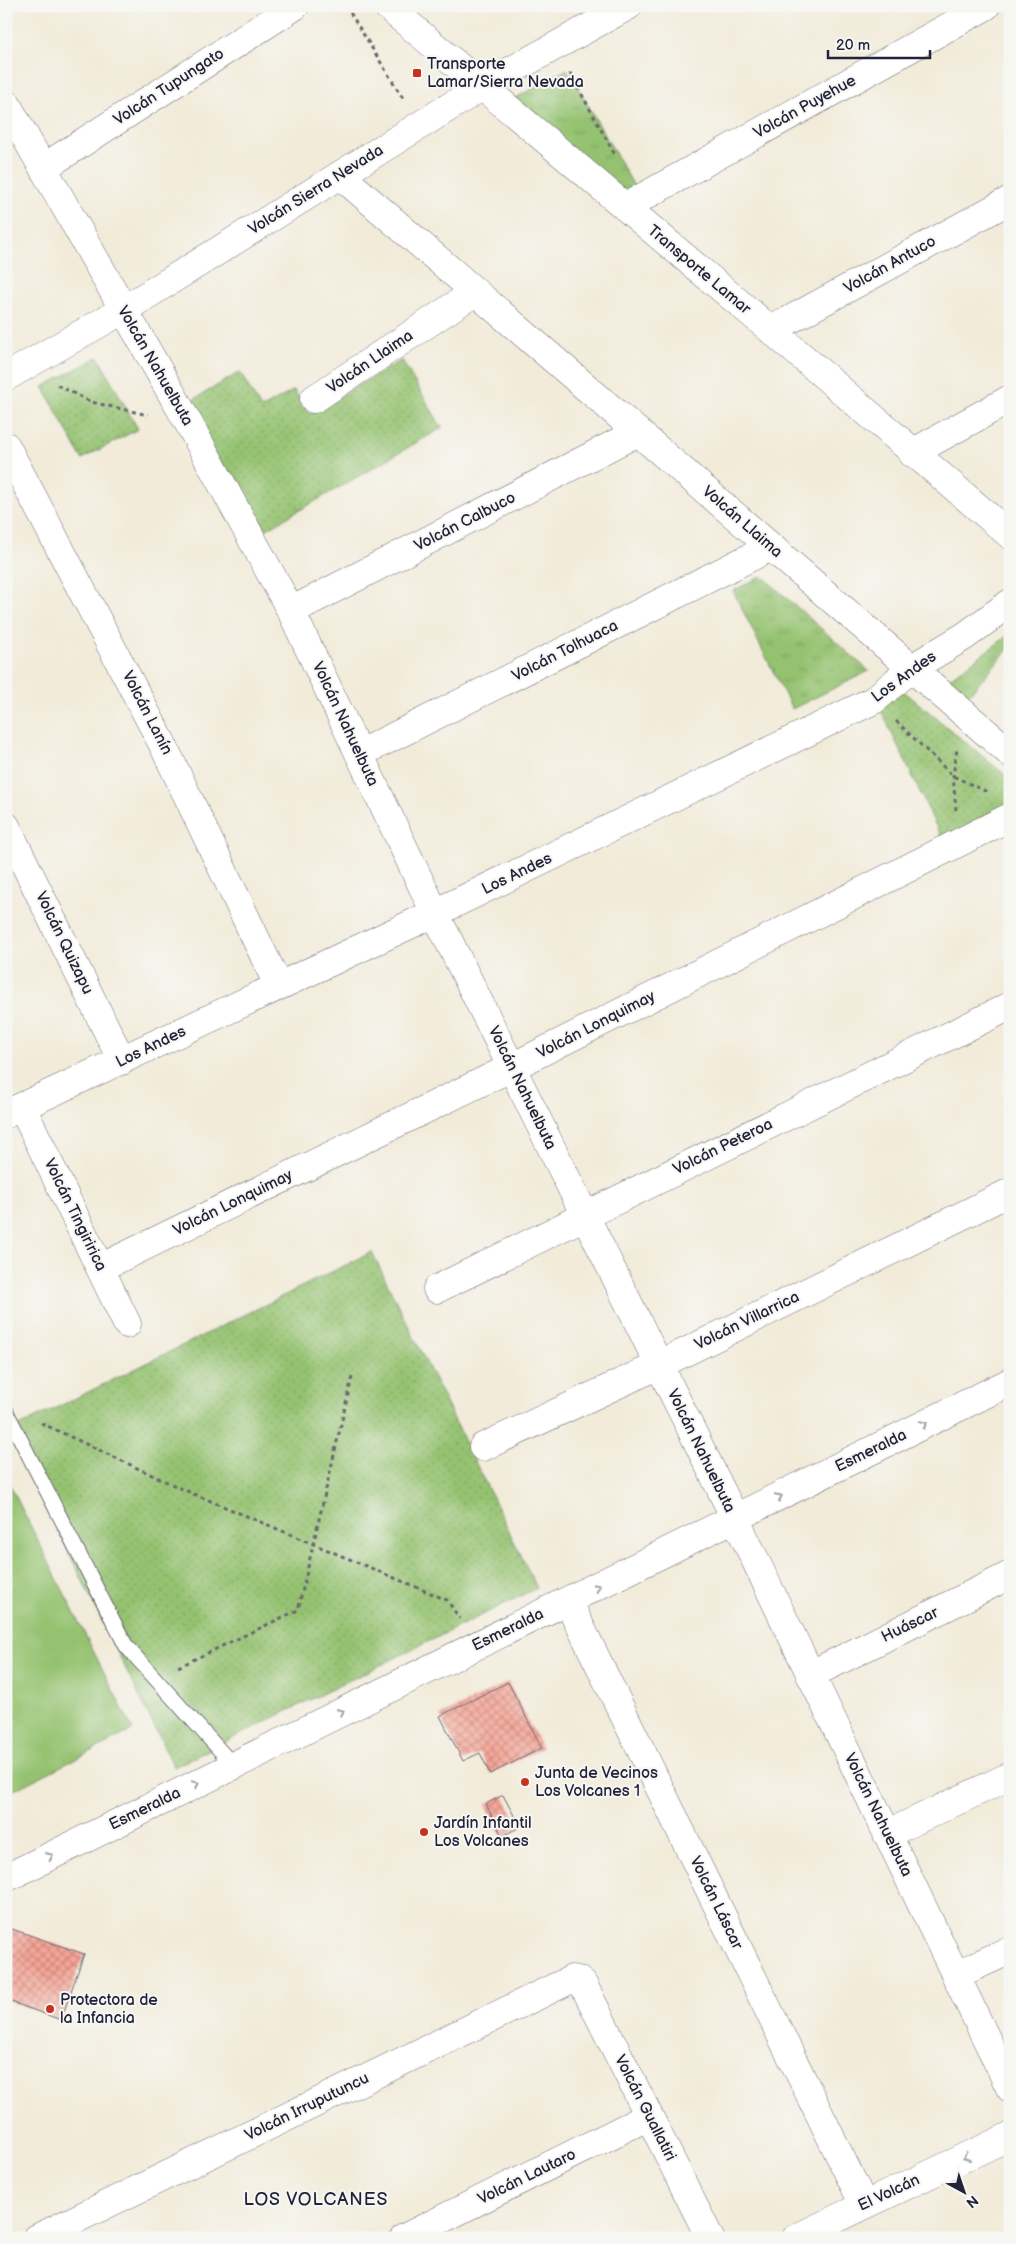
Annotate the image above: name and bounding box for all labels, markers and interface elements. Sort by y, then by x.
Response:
scale bar [828,28,931,60]
text: 20 m [836,36,870,55]
street label: Volcán Tupungato [110,44,228,130]
place label: Transporte Lamar/Sierra Nevada [427,55,584,92]
marker: Transporte Lamar/Sierra Nevada [411,67,423,79]
street label: Volcán Puyehue [751,71,860,143]
street label: Volcán Sierra Nevada [245,141,387,239]
street label: Transporte Lamar [644,221,755,319]
street label: Volcán Antuco [841,232,939,298]
street label: Volcán Nahuelbuta [113,303,197,429]
street label: Volcán Llaima [323,326,417,398]
street label: Volcán Llaima [698,482,786,562]
street label: Volcán Calbuco [411,488,519,556]
street label: Volcán Tolhuaca [509,616,621,686]
street label: Los Andes [868,647,940,707]
street label: Volcán Nahuelbuta [308,659,382,789]
street label: Volcán Lanín [118,668,176,758]
street label: Los Andes [479,849,555,899]
street label: Volcán Quizapu [31,889,97,997]
street label: Volcán Lonquimay [534,987,659,1063]
street label: Los Andes [113,1022,189,1072]
street label: Volcán Nahuelbuta [484,1023,560,1153]
street label: Volcán Peteroa [670,1115,776,1179]
street label: Volcán Tingiririca [40,1156,110,1274]
street label: Volcán Lonquimay [170,1166,296,1240]
street label: Volcán Villarrica [692,1287,802,1355]
street label: Volcán Nahuelbuta [663,1386,739,1516]
one-way arrow [919,1420,928,1431]
street label: Esmeralda [832,1425,910,1477]
one-way arrow [773,1493,782,1503]
one-way arrow [592,1582,601,1593]
street label: Huáscar [878,1603,942,1647]
street label: Esmeralda [469,1604,547,1656]
one-way arrow [336,1708,345,1718]
street label: Volcán Nahuelbuta [840,1750,916,1880]
place label: Junta de Vecinos Los Volcanes 1 [535,1764,658,1801]
marker: Junta de Vecinos Los Volcanes 1 [519,1776,531,1788]
one-way arrow [191,1780,200,1790]
street label: Esmeralda [106,1783,184,1835]
place label: Jardín Infantil Los Volcanes [434,1814,532,1851]
marker: Jardín Infantil Los Volcanes [418,1826,430,1838]
one-way arrow [45,1852,54,1862]
street label: Volcán Láscar [685,1853,747,1953]
place label: Protectora de la Infancia [60,1991,158,2028]
marker: Protectora de la Infancia [44,2003,56,2015]
street label: Volcán Guallatiri [610,2052,680,2164]
street label: Volcán Irruputuncu [242,2069,372,2145]
street label: Volcán Lautaro [475,2145,579,2209]
one-way arrow [962,2151,971,2161]
north arrow [938,2166,988,2216]
street label: El Volcán [855,2170,923,2216]
district label: LOS VOLCANES [244,2189,388,2210]
text: N [963,2192,982,2211]

